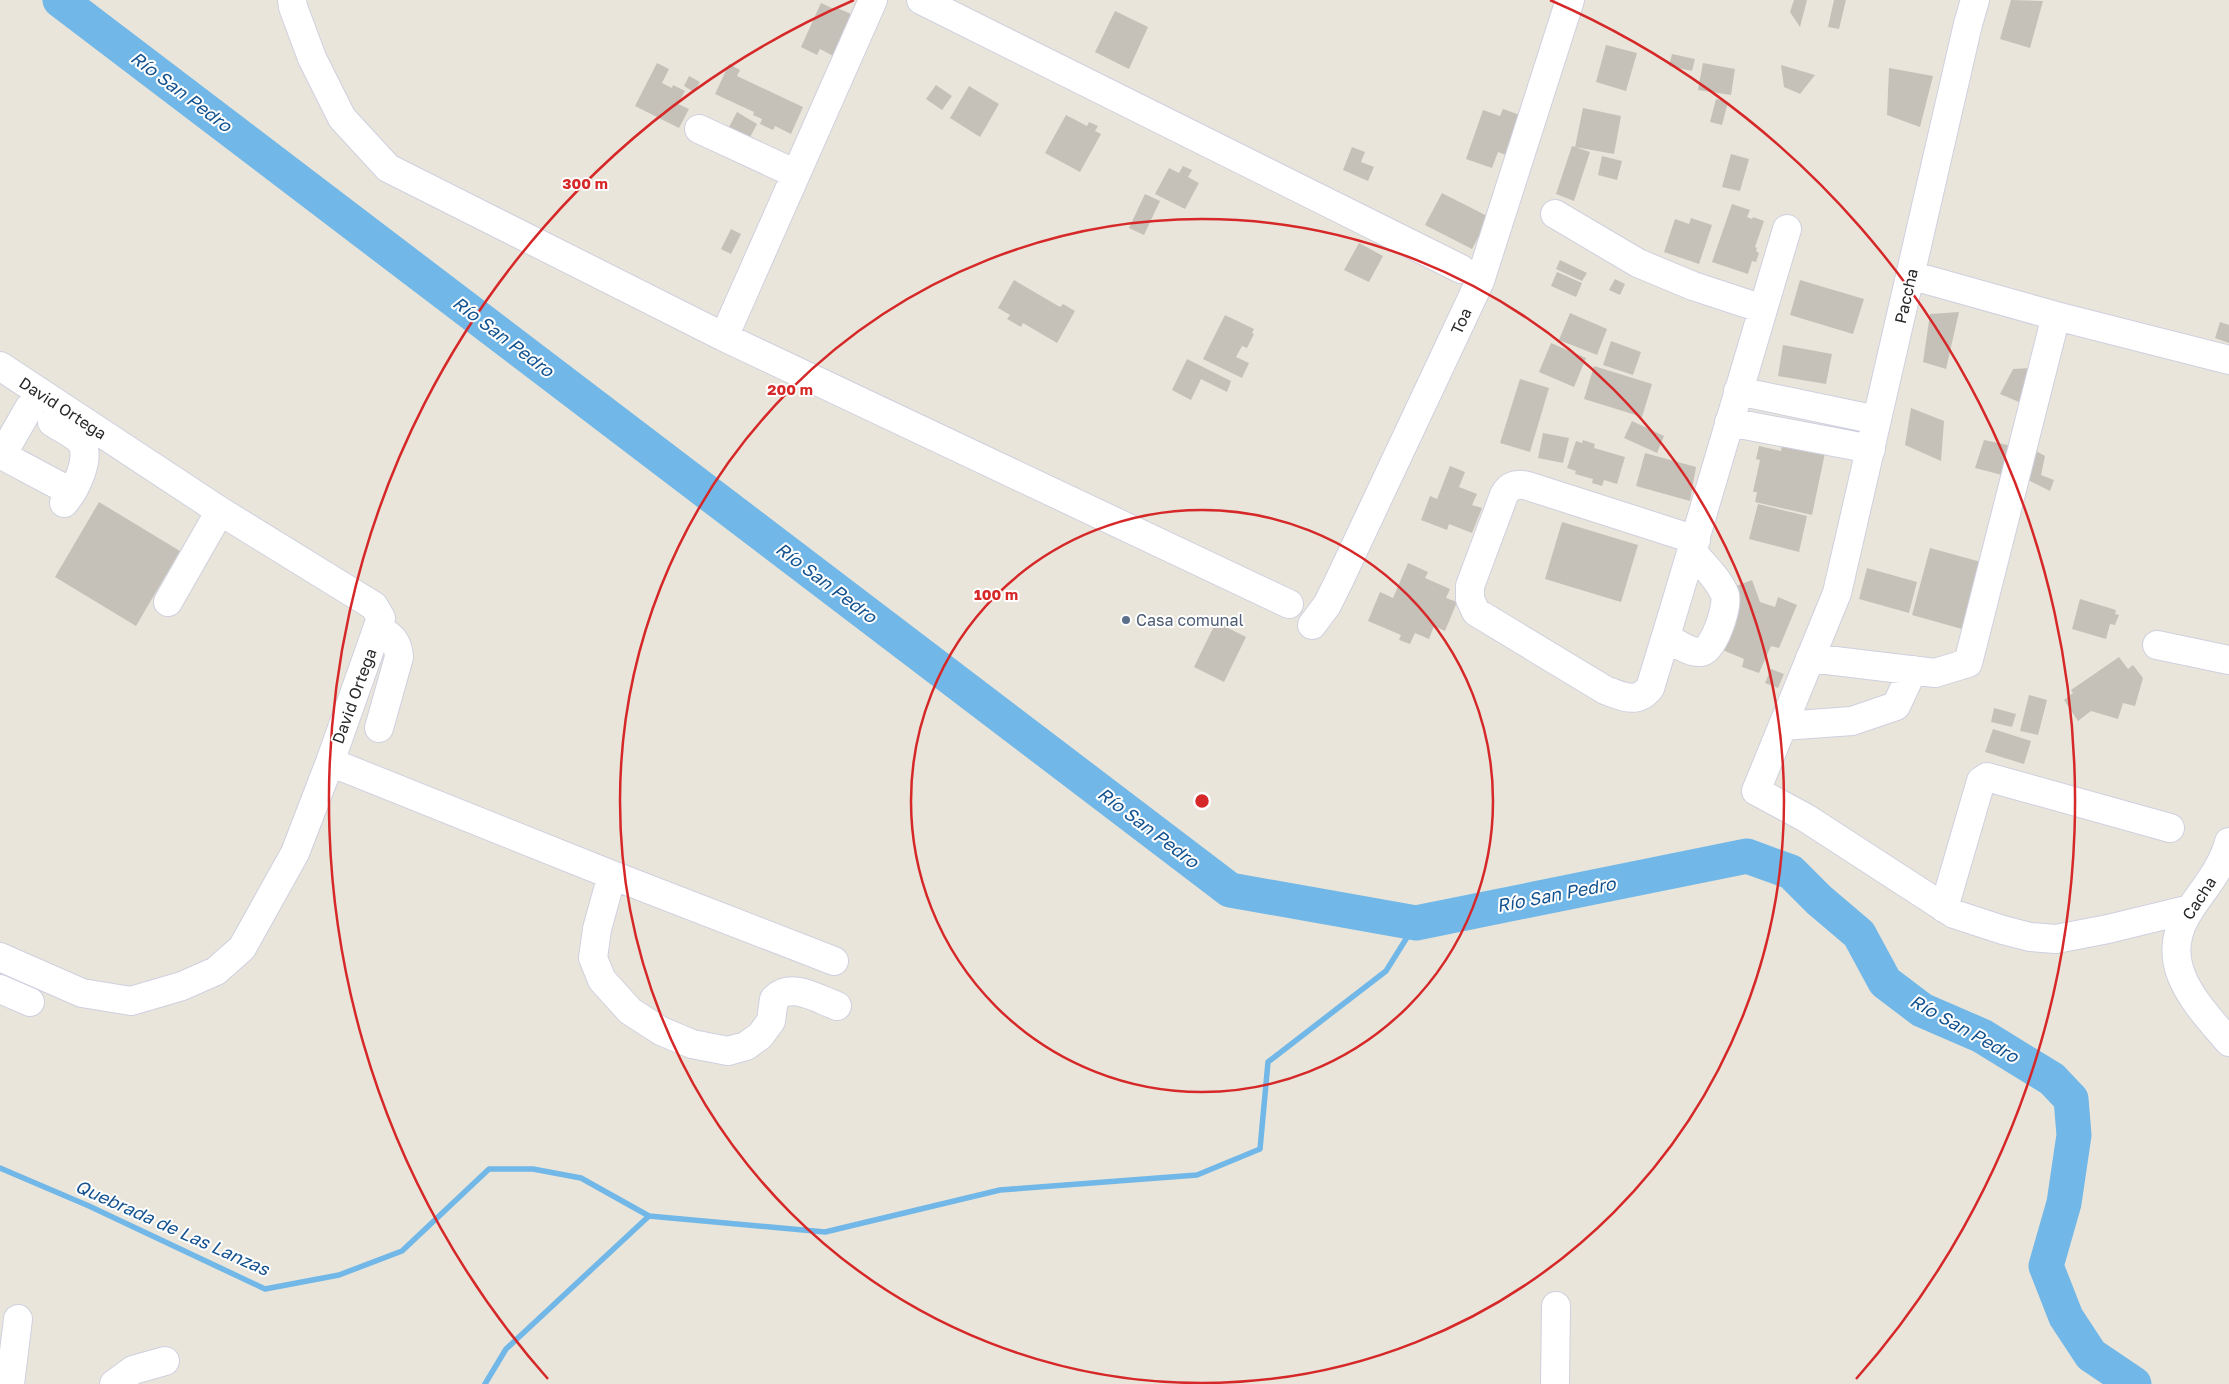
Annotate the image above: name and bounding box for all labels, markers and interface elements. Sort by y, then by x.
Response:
water label: Río San Pedro [127,46,237,137]
text: 300 m [562,174,608,192]
street label: Paccha [1890,267,1922,325]
water label: Río San Pedro [449,291,559,382]
street label: Toa [1446,304,1476,338]
street label: David Ortega [16,372,110,444]
text: 200 m [767,380,813,398]
water label: Río San Pedro [772,537,882,628]
text: 100 m [974,585,1018,603]
place label: Casa comunal [1136,610,1244,630]
marker: Casa comunal [1120,614,1132,626]
street label: David Ortega [328,646,380,746]
water label: Río San Pedro [1094,782,1204,873]
centre of rings [1193,792,1211,810]
water label: Río San Pedro [1495,872,1618,916]
street label: Cacha [2178,873,2220,923]
water label: Río San Pedro [1907,989,2024,1068]
water label: Quebrada de Las Lanzas [72,1174,274,1280]

